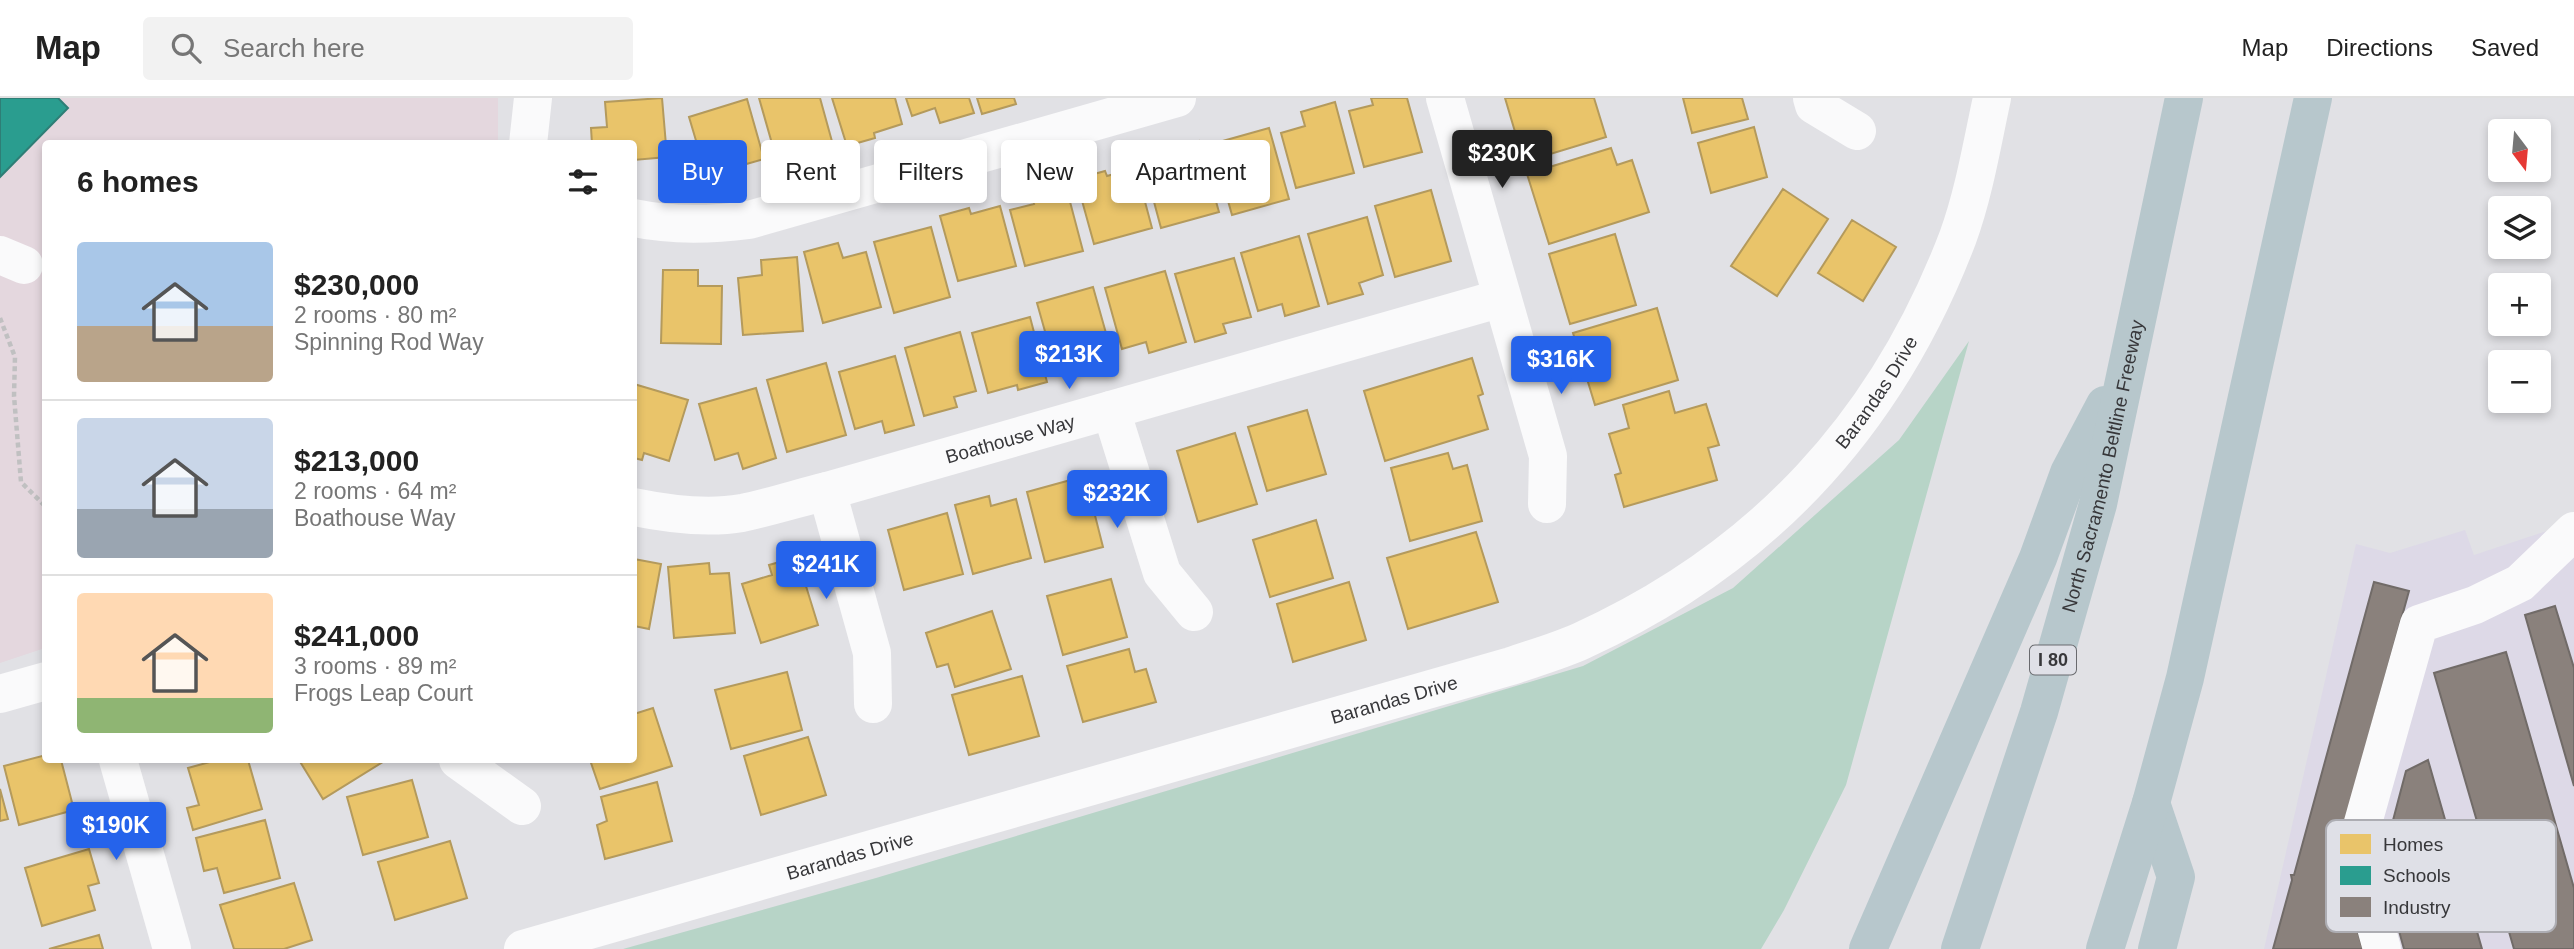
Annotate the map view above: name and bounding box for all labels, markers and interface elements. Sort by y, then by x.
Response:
search box [143,17,633,80]
text: Map [35,29,101,66]
icon: search [167,29,205,67]
text: Search here [223,33,365,63]
text: Map [2242,34,2288,61]
text: Directions [2326,34,2433,61]
text: Saved [2471,34,2539,61]
north arrow [2488,119,2552,182]
map controls [2488,119,2551,413]
pin: $230K [1453,130,1551,190]
chip: Buy [658,140,747,203]
chip: Rent [761,140,860,203]
chip: Filters [874,140,987,203]
chip: New [1001,140,1097,203]
chip: Apartment [1111,140,1270,203]
text: $230K [1468,140,1536,166]
icon: filters [564,163,602,201]
text: 6 homes [77,165,199,198]
button: layers [2488,196,2551,259]
text: $230,000 [294,268,419,301]
icon: home [133,270,217,354]
button: + [2488,273,2551,336]
text: 2 rooms · 80 m² [294,302,456,328]
street label: North Sacramento Beltline Freeway [2058,317,2148,615]
text: Spinning Rod Way [294,329,484,355]
pin: $213K [1020,331,1118,391]
street label: Barandas Drive [1831,332,1922,453]
pin: $316K [1512,336,1610,396]
text: $213K [1035,341,1103,367]
text: $316K [1527,346,1595,372]
button: − [2488,350,2551,413]
street label: Boathouse Way [943,411,1078,468]
text: $213,000 [294,444,419,477]
icon: home [133,446,217,530]
pin: $232K [1068,470,1166,530]
text: 2 rooms · 64 m² [294,478,456,504]
text: $232K [1083,480,1151,506]
text: Boathouse Way [294,505,456,531]
pin: $241K [777,542,875,601]
text: $241K [792,551,860,577]
text: $241,000 [294,619,419,652]
icon: home [133,621,217,705]
road number: I 80 [2030,646,2076,674]
text: 3 rooms · 89 m² [294,653,456,679]
street label: Barandas Drive [1328,672,1460,728]
text: Frogs Leap Court [294,680,473,706]
pin: $190K [67,802,165,862]
text: $190K [82,812,150,838]
legend [2326,820,2556,932]
street label: Barandas Drive [784,828,916,884]
text: Homes [2383,834,2443,855]
text: Schools [2383,865,2451,886]
text: Industry [2383,897,2451,918]

